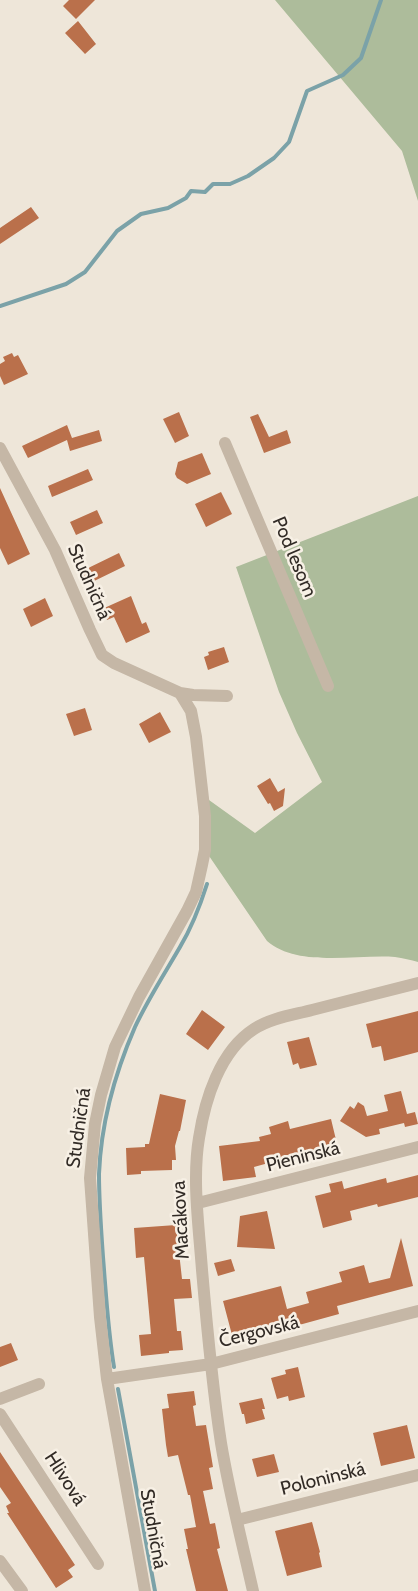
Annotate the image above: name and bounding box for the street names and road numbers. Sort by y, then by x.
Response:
street label: Pod lesom [267,513,321,601]
street label: Studničná [62,540,116,624]
street label: Studničná [62,1086,96,1170]
street label: Pieninská [264,1137,342,1177]
street label: Macákova [168,1180,194,1260]
street label: Čergovská [217,1311,301,1353]
street label: Hlivová [39,1448,91,1510]
street label: Poloninská [278,1457,368,1501]
street label: Studničná [135,1487,171,1571]

